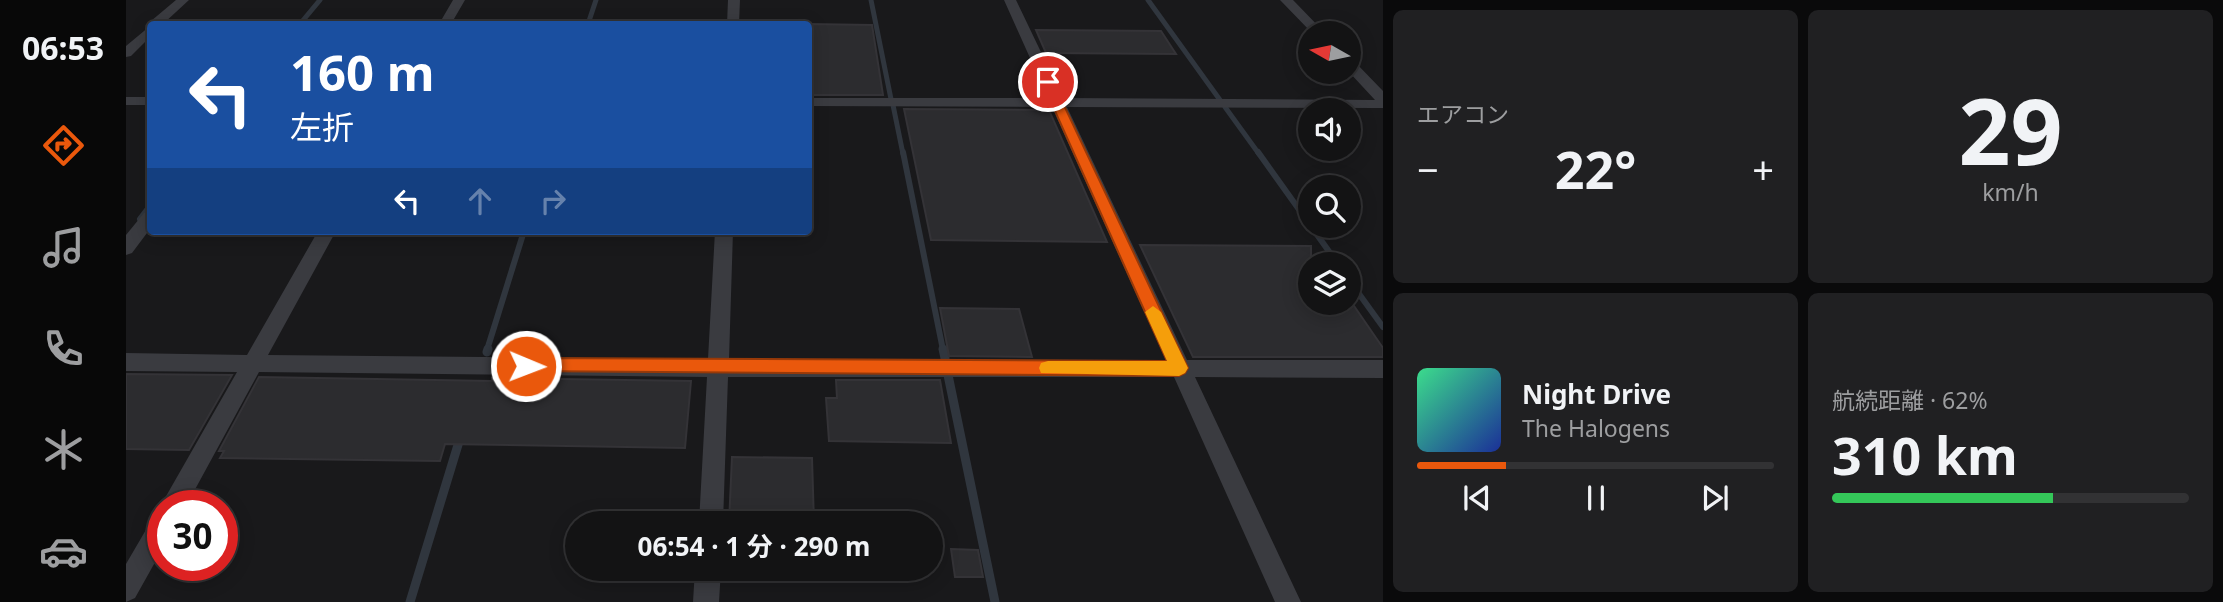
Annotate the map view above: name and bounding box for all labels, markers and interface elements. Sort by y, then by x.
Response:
north arrow [1298,21,1362,84]
map controls [1298,21,1361,315]
text: 06:53 [22,26,104,69]
text: 160 m [290,39,435,105]
icon: left [175,49,266,140]
pin [1018,52,1078,112]
icon: arrive [1029,63,1067,101]
text: 29 [1958,68,2063,192]
button: sound [1298,98,1361,161]
text: エアコン [1417,98,1509,130]
text: 左折 [290,105,354,148]
icon: directions [39,121,88,170]
text: 22° [1555,133,1636,204]
text: − [1417,143,1439,195]
text: + [1752,143,1774,195]
button: search [1298,175,1361,238]
text: km/h [1982,176,2039,208]
icon: left [388,182,426,220]
icon: ahead [461,182,499,220]
icon: right [534,182,572,220]
icon: music [39,223,88,272]
button: layers [1298,252,1361,315]
icon: phone [39,324,88,373]
position arrow [489,329,563,403]
text: Night Drive [1522,376,1671,412]
text: 航続距離 · 62% [1832,384,1988,416]
text: The Halogens [1522,412,1670,444]
text: 310 km [1832,419,2018,490]
icon: climate [39,425,88,474]
icon: previous [1458,479,1496,517]
icon: pause [1577,479,1615,517]
icon: next [1696,479,1734,517]
speed limit sign: 30 [147,490,238,581]
icon: car [39,527,88,576]
text: 06:54 · 1 分 · 290 m [638,528,870,564]

